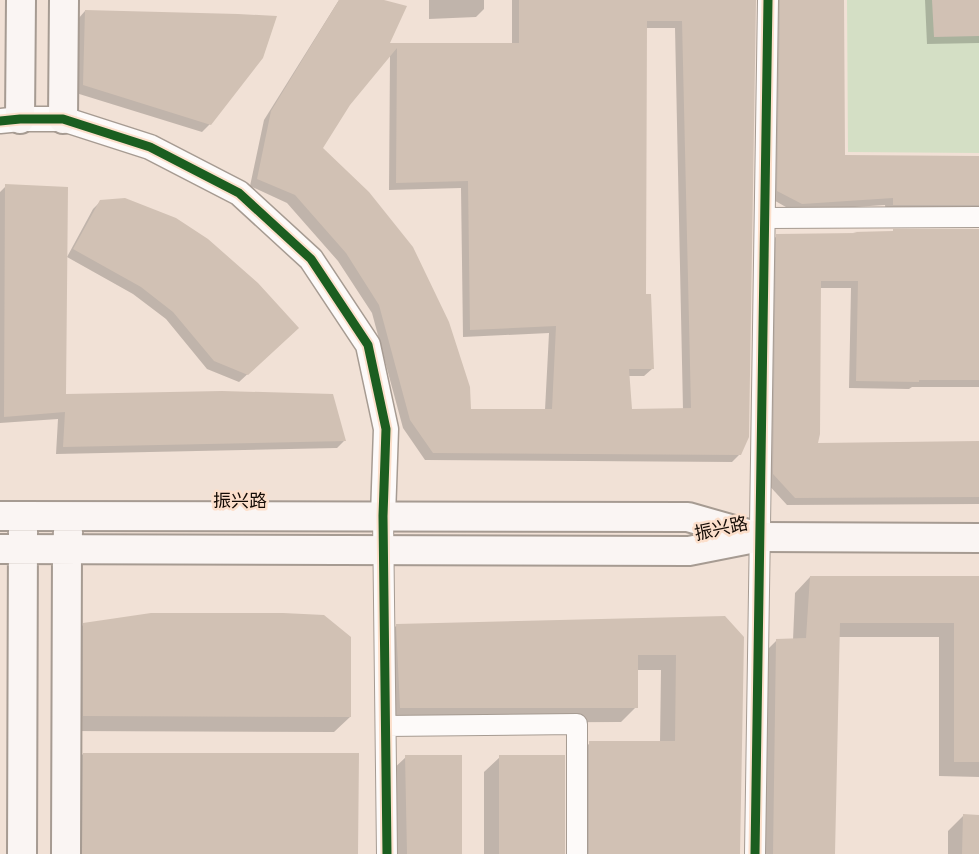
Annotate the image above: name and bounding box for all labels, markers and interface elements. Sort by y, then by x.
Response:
street label: 振兴路 [213,490,267,511]
street label: 振兴路 [692,512,750,544]

